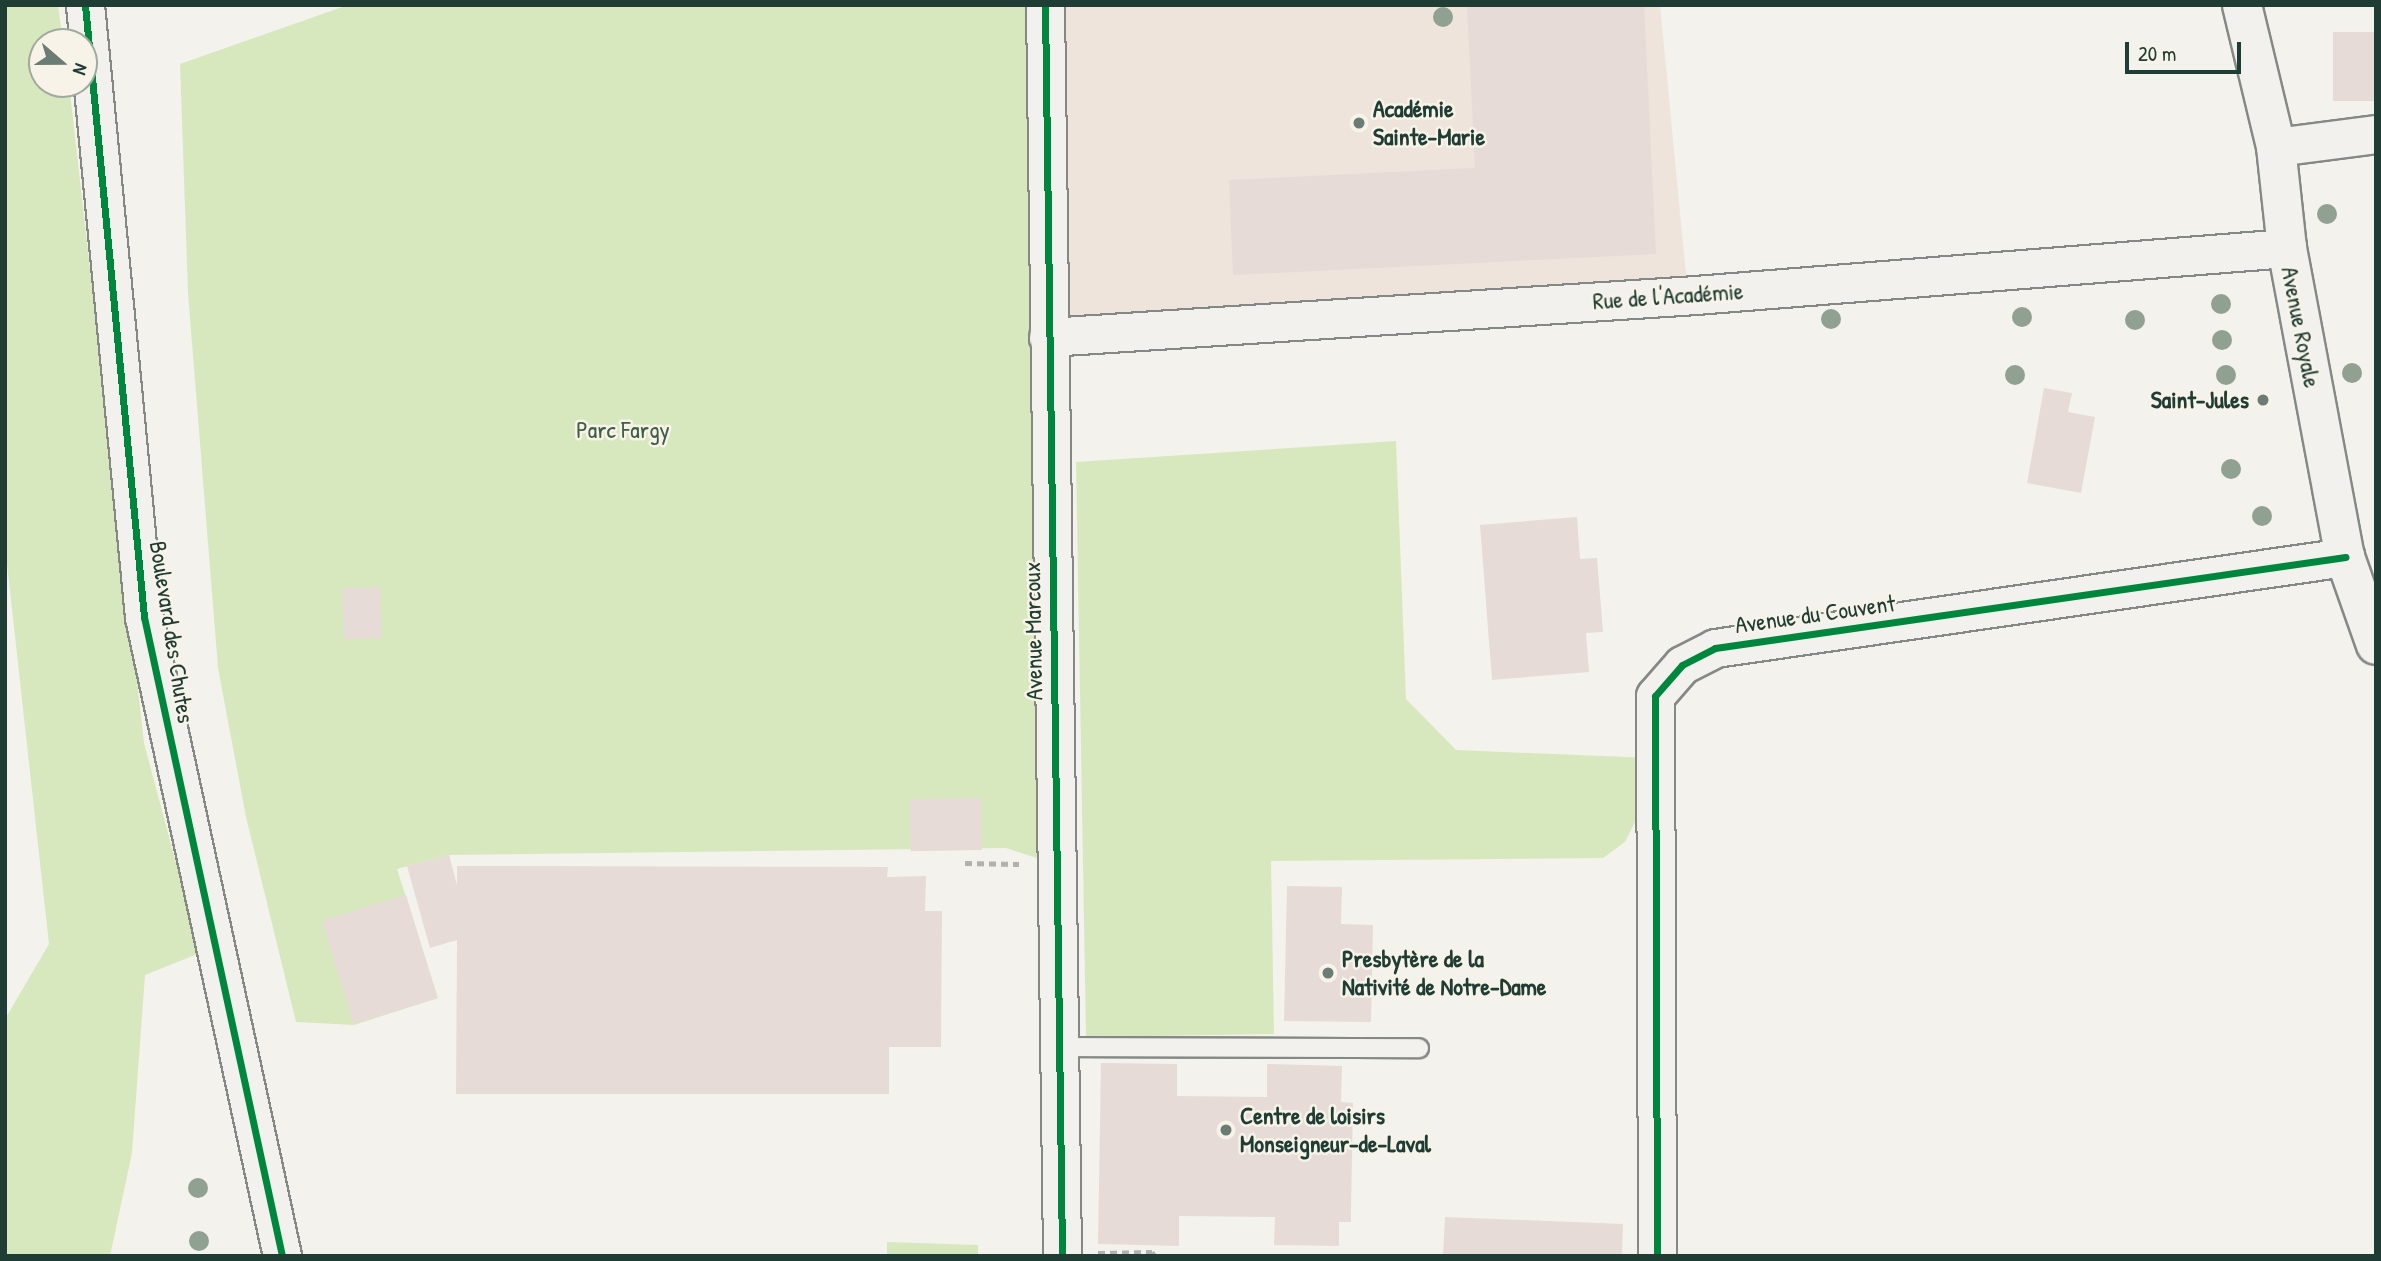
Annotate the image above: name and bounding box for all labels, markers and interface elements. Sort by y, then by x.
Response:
north arrow [28,28,98,98]
scale bar [2129,28,2244,72]
text: 20 m [2138,39,2176,68]
text: N [67,60,95,79]
place label: Académie Sainte-Marie [1373,95,1485,151]
marker: Académie Sainte-Marie [1351,115,1367,131]
street label: Avenue Royale [2275,264,2327,390]
street label: Rue de l'Académie [1592,276,1744,316]
place label: Saint-Jules [2151,386,2249,414]
marker: Saint-Jules [2255,392,2271,408]
park label: Parc Fargy [576,416,670,444]
street label: Boulevard des Chutes [143,539,201,725]
street label: Avenue Marcoux [1017,561,1049,701]
street label: Avenue du Couvent [1733,588,1897,640]
place label: Presbytère de la Nativité de Notre-Dame [1342,945,1546,1001]
marker: Presbytère de la Nativité de Notre-Dame [1320,965,1336,981]
place label: Centre de loisirs Monseigneur-de-Laval [1240,1102,1431,1158]
marker: Centre de loisirs Monseigneur-de-Laval [1218,1122,1234,1138]

